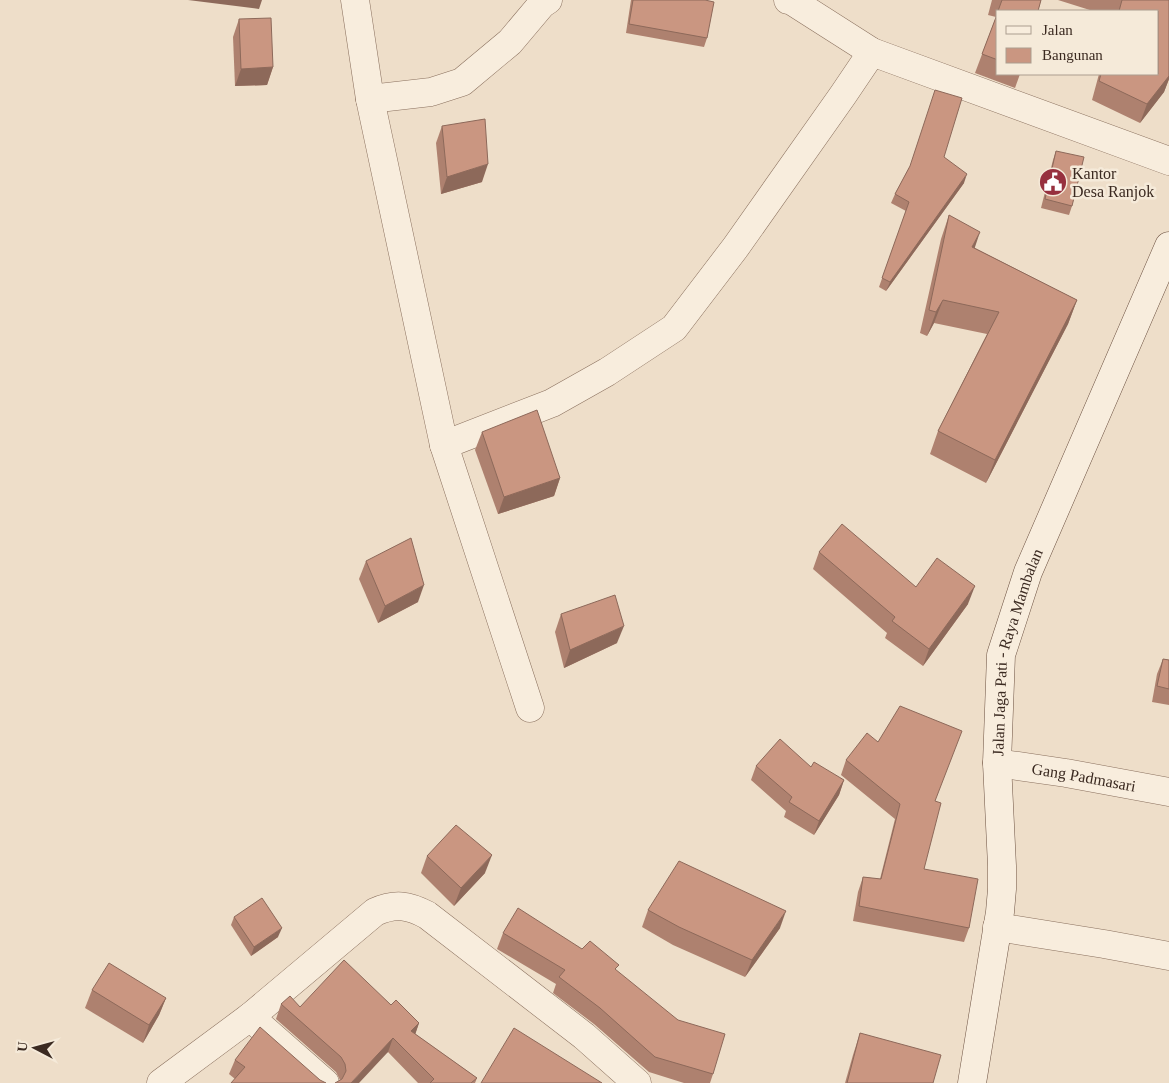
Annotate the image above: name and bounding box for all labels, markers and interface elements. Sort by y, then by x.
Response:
legend [996,10,1159,75]
text: Jalan [1042,22,1073,38]
text: Bangunan [1042,47,1103,63]
place label: Kantor Desa Ranjok [1072,165,1154,201]
public building icon: Kantor Desa Ranjok [1038,167,1068,197]
street label: Jalan Jaga Pati - Raya Mambalan [989,546,1046,756]
street label: Gang Padmasari [1031,760,1138,794]
north arrow [10,1023,60,1073]
text: U [15,1041,31,1053]

